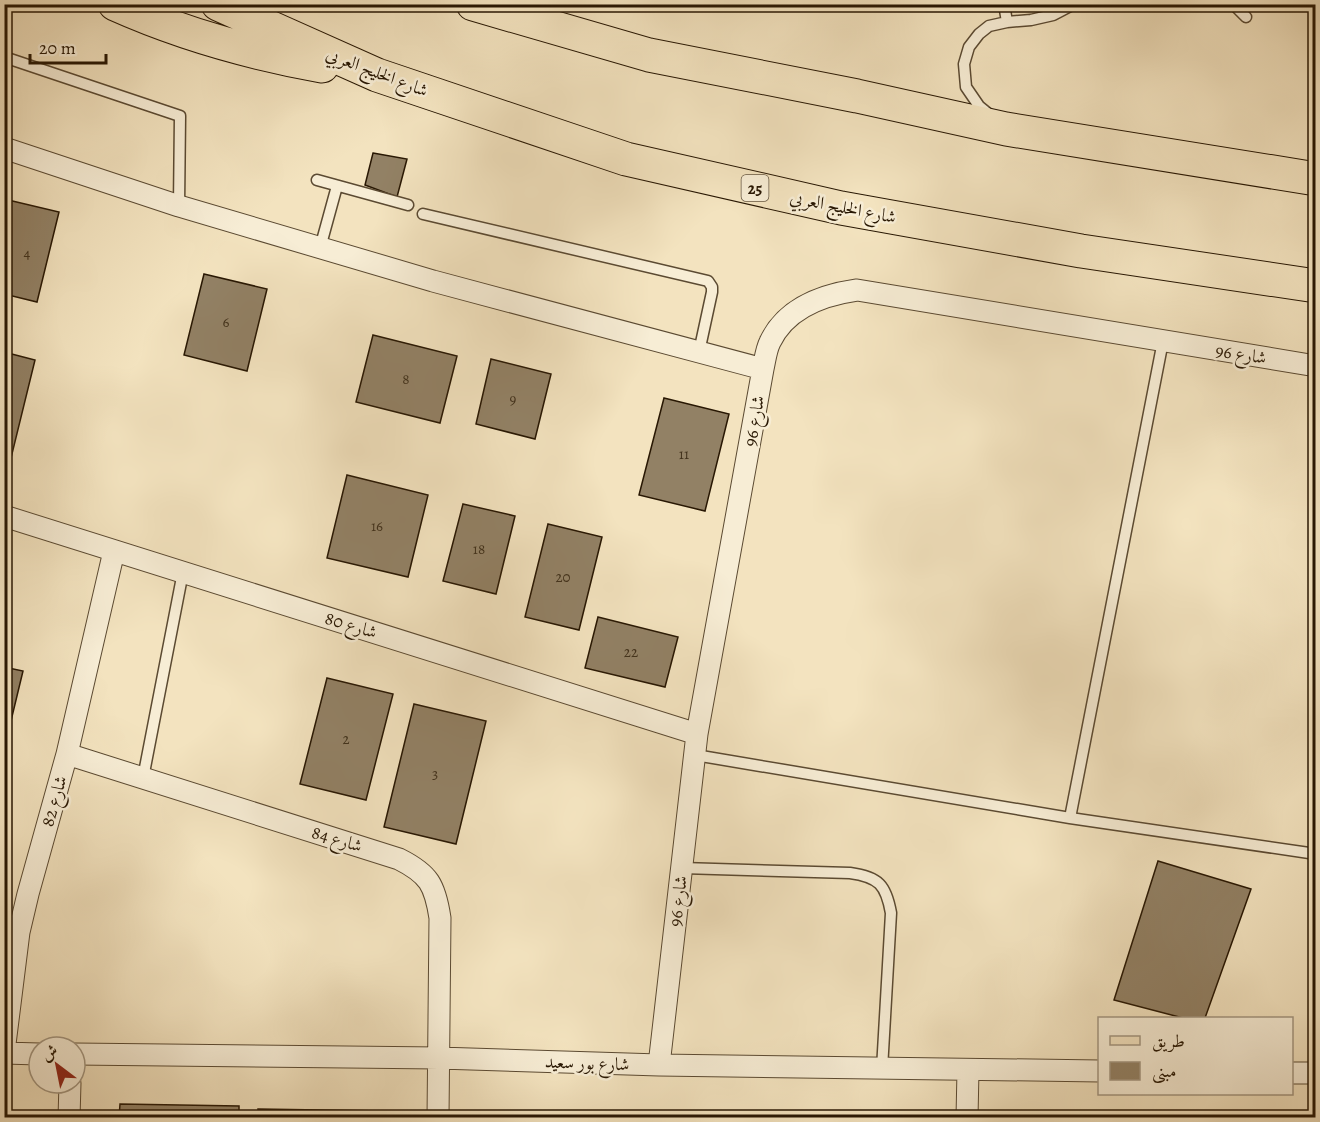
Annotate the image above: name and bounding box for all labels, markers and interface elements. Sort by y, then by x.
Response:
scale bar [30,27,106,65]
text: 20 m [39,36,76,60]
street label: شارع الخليج العربي [321,42,432,106]
road number: 25 [742,175,768,201]
street label: شارع الخليج العربي [787,185,898,233]
house number: 4 [24,243,31,263]
house number: 6 [223,312,230,332]
street label: شارع 96 [1213,338,1268,373]
house number: 8 [402,369,410,389]
house number: 9 [510,389,517,409]
street label: شارع 96 [738,394,773,449]
house number: 11 [679,444,689,464]
house number: 16 [371,516,383,536]
house number: 18 [473,539,485,559]
house number: 20 [555,567,571,587]
street label: شارع 80 [321,606,380,647]
house number: 22 [624,642,638,662]
house number: 2 [342,729,350,749]
house number: 3 [432,764,438,784]
street label: شارع 82 [35,773,76,830]
street label: شارع 84 [308,820,365,861]
street label: شارع 96 [663,874,696,928]
legend [1098,1017,1293,1095]
text: طريق [1152,1029,1185,1053]
north arrow [27,1035,87,1095]
text: ش [37,1040,62,1067]
street label: شارع بور سعيد [544,1050,630,1079]
text: مبنى [1152,1059,1177,1084]

